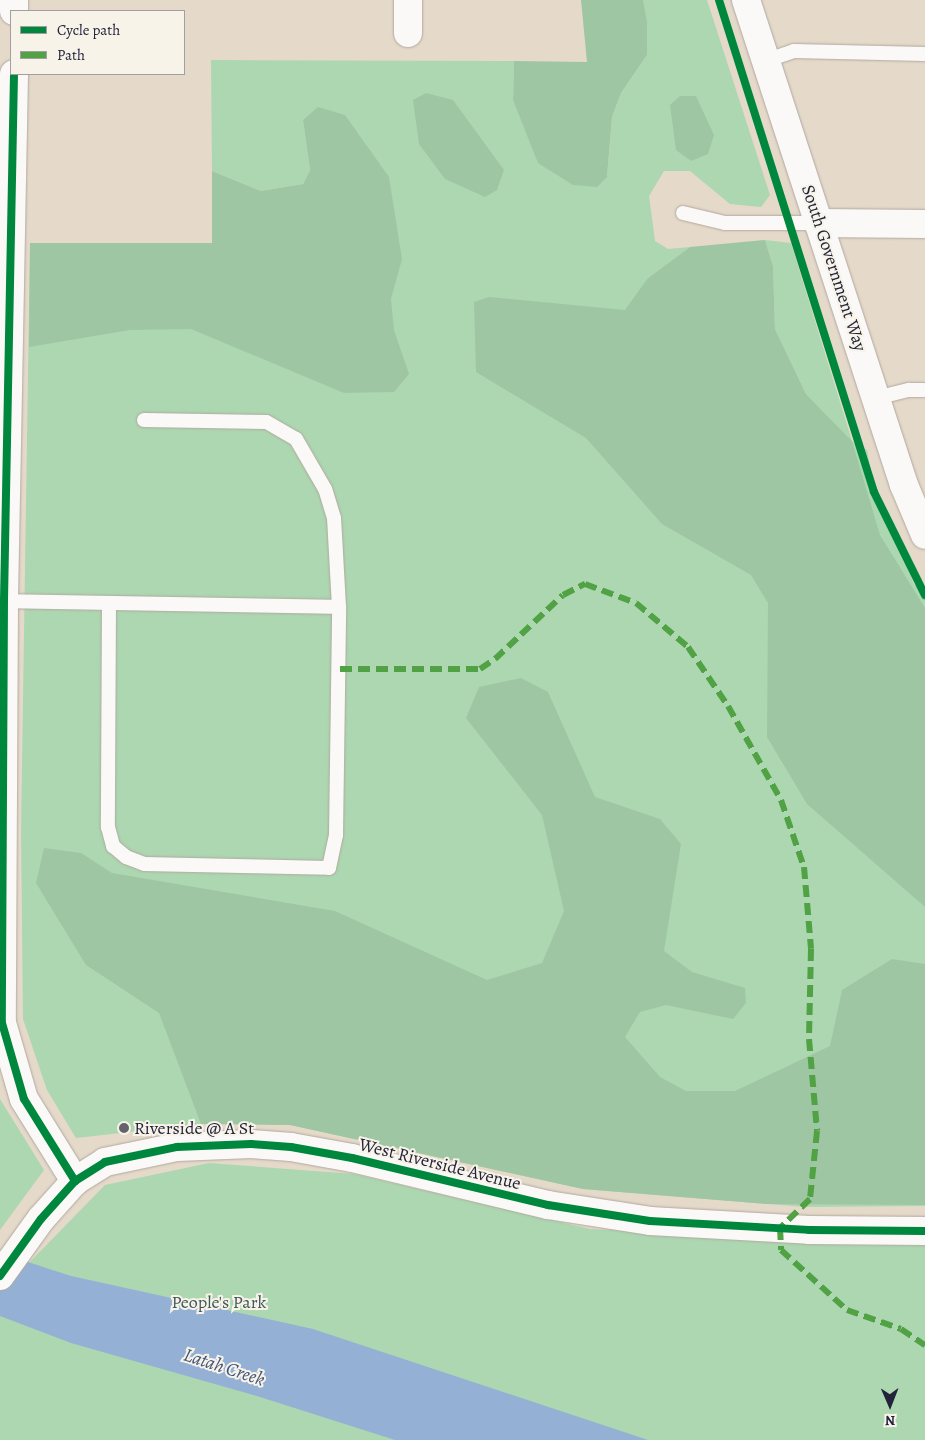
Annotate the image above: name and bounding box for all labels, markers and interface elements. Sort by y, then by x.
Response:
legend [10,10,185,75]
text: Cycle path [57,20,120,40]
text: Path [57,45,85,65]
street label: South Government Way [797,182,871,354]
place label: Riverside @ A St [134,1117,254,1139]
marker: Riverside @ A St [118,1122,130,1134]
street label: West Riverside Avenue [357,1133,523,1195]
park label: People's Park [172,1291,266,1313]
water label: Latah Creek [181,1344,267,1392]
north arrow [865,1380,915,1430]
text: N [885,1411,896,1430]

